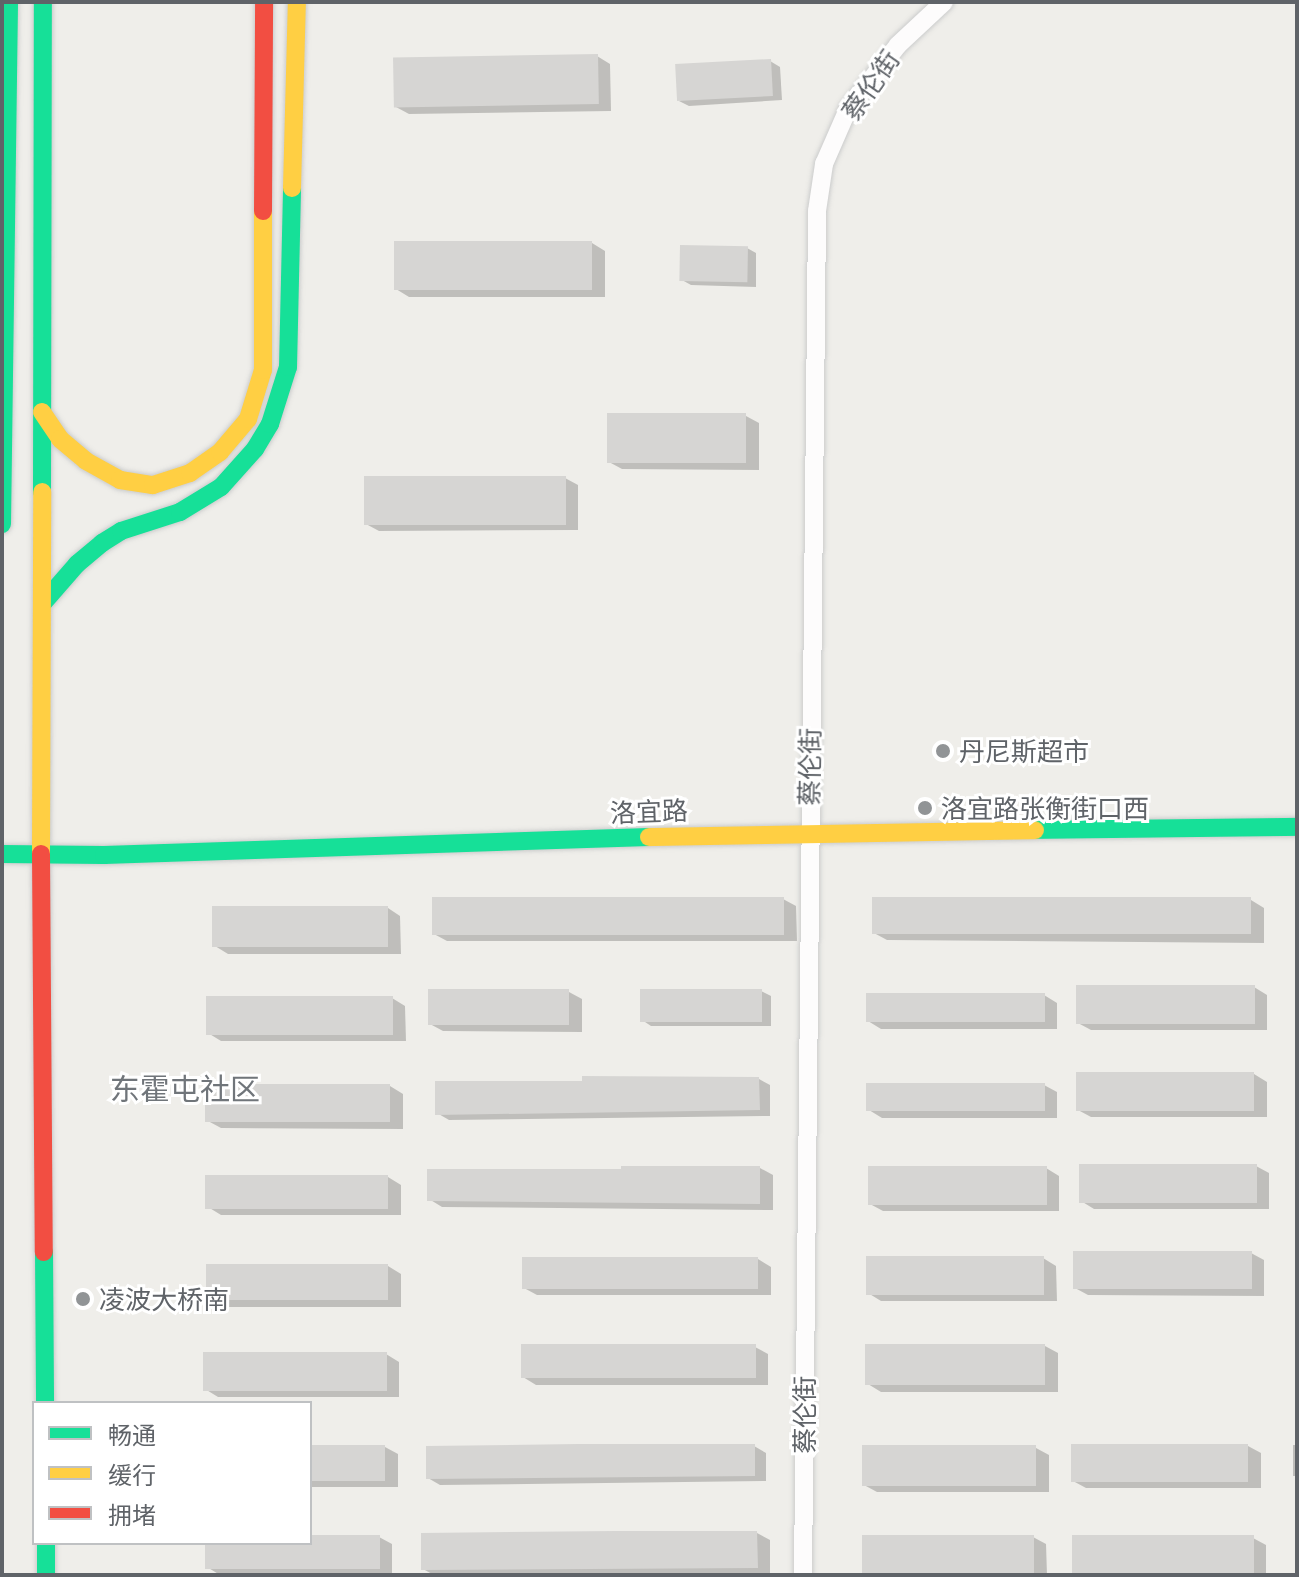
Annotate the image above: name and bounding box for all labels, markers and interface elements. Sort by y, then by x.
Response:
street label: 蔡伦街 [835,44,905,126]
street label: 蔡伦街 [793,728,825,806]
place label: 丹尼斯超市 [959,735,1089,767]
marker: 丹尼斯超市 [934,742,952,760]
place label: 洛宜路张衡街口西 [941,792,1149,824]
street label: 洛宜路 [609,794,689,828]
marker: 洛宜路张衡街口西 [916,799,934,817]
district label: 东霍屯社区 [110,1070,260,1106]
place label: 凌波大桥南 [99,1283,229,1315]
marker: 凌波大桥南 [74,1290,92,1308]
street label: 蔡伦街 [788,1376,820,1454]
legend [32,1401,312,1545]
text: 畅通 [108,1420,156,1449]
text: 缓行 [108,1460,156,1489]
text: 拥堵 [108,1500,156,1529]

